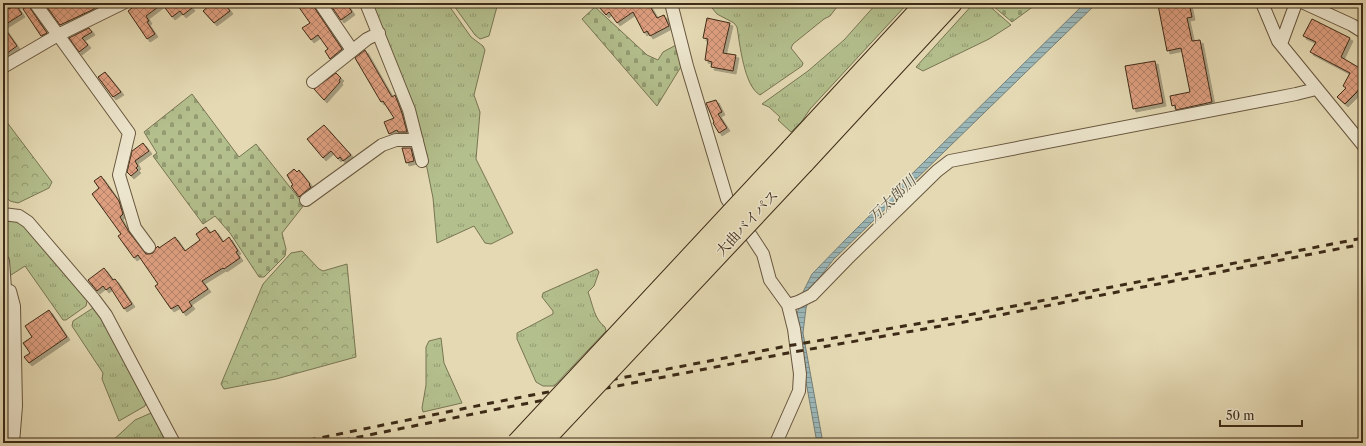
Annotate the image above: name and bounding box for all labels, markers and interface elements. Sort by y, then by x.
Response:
water label: 万太郎川 [863,170,921,226]
street label: 大曲バイパス [712,186,782,260]
scale bar [1220,402,1302,428]
text: 50 m [1226,408,1255,423]

